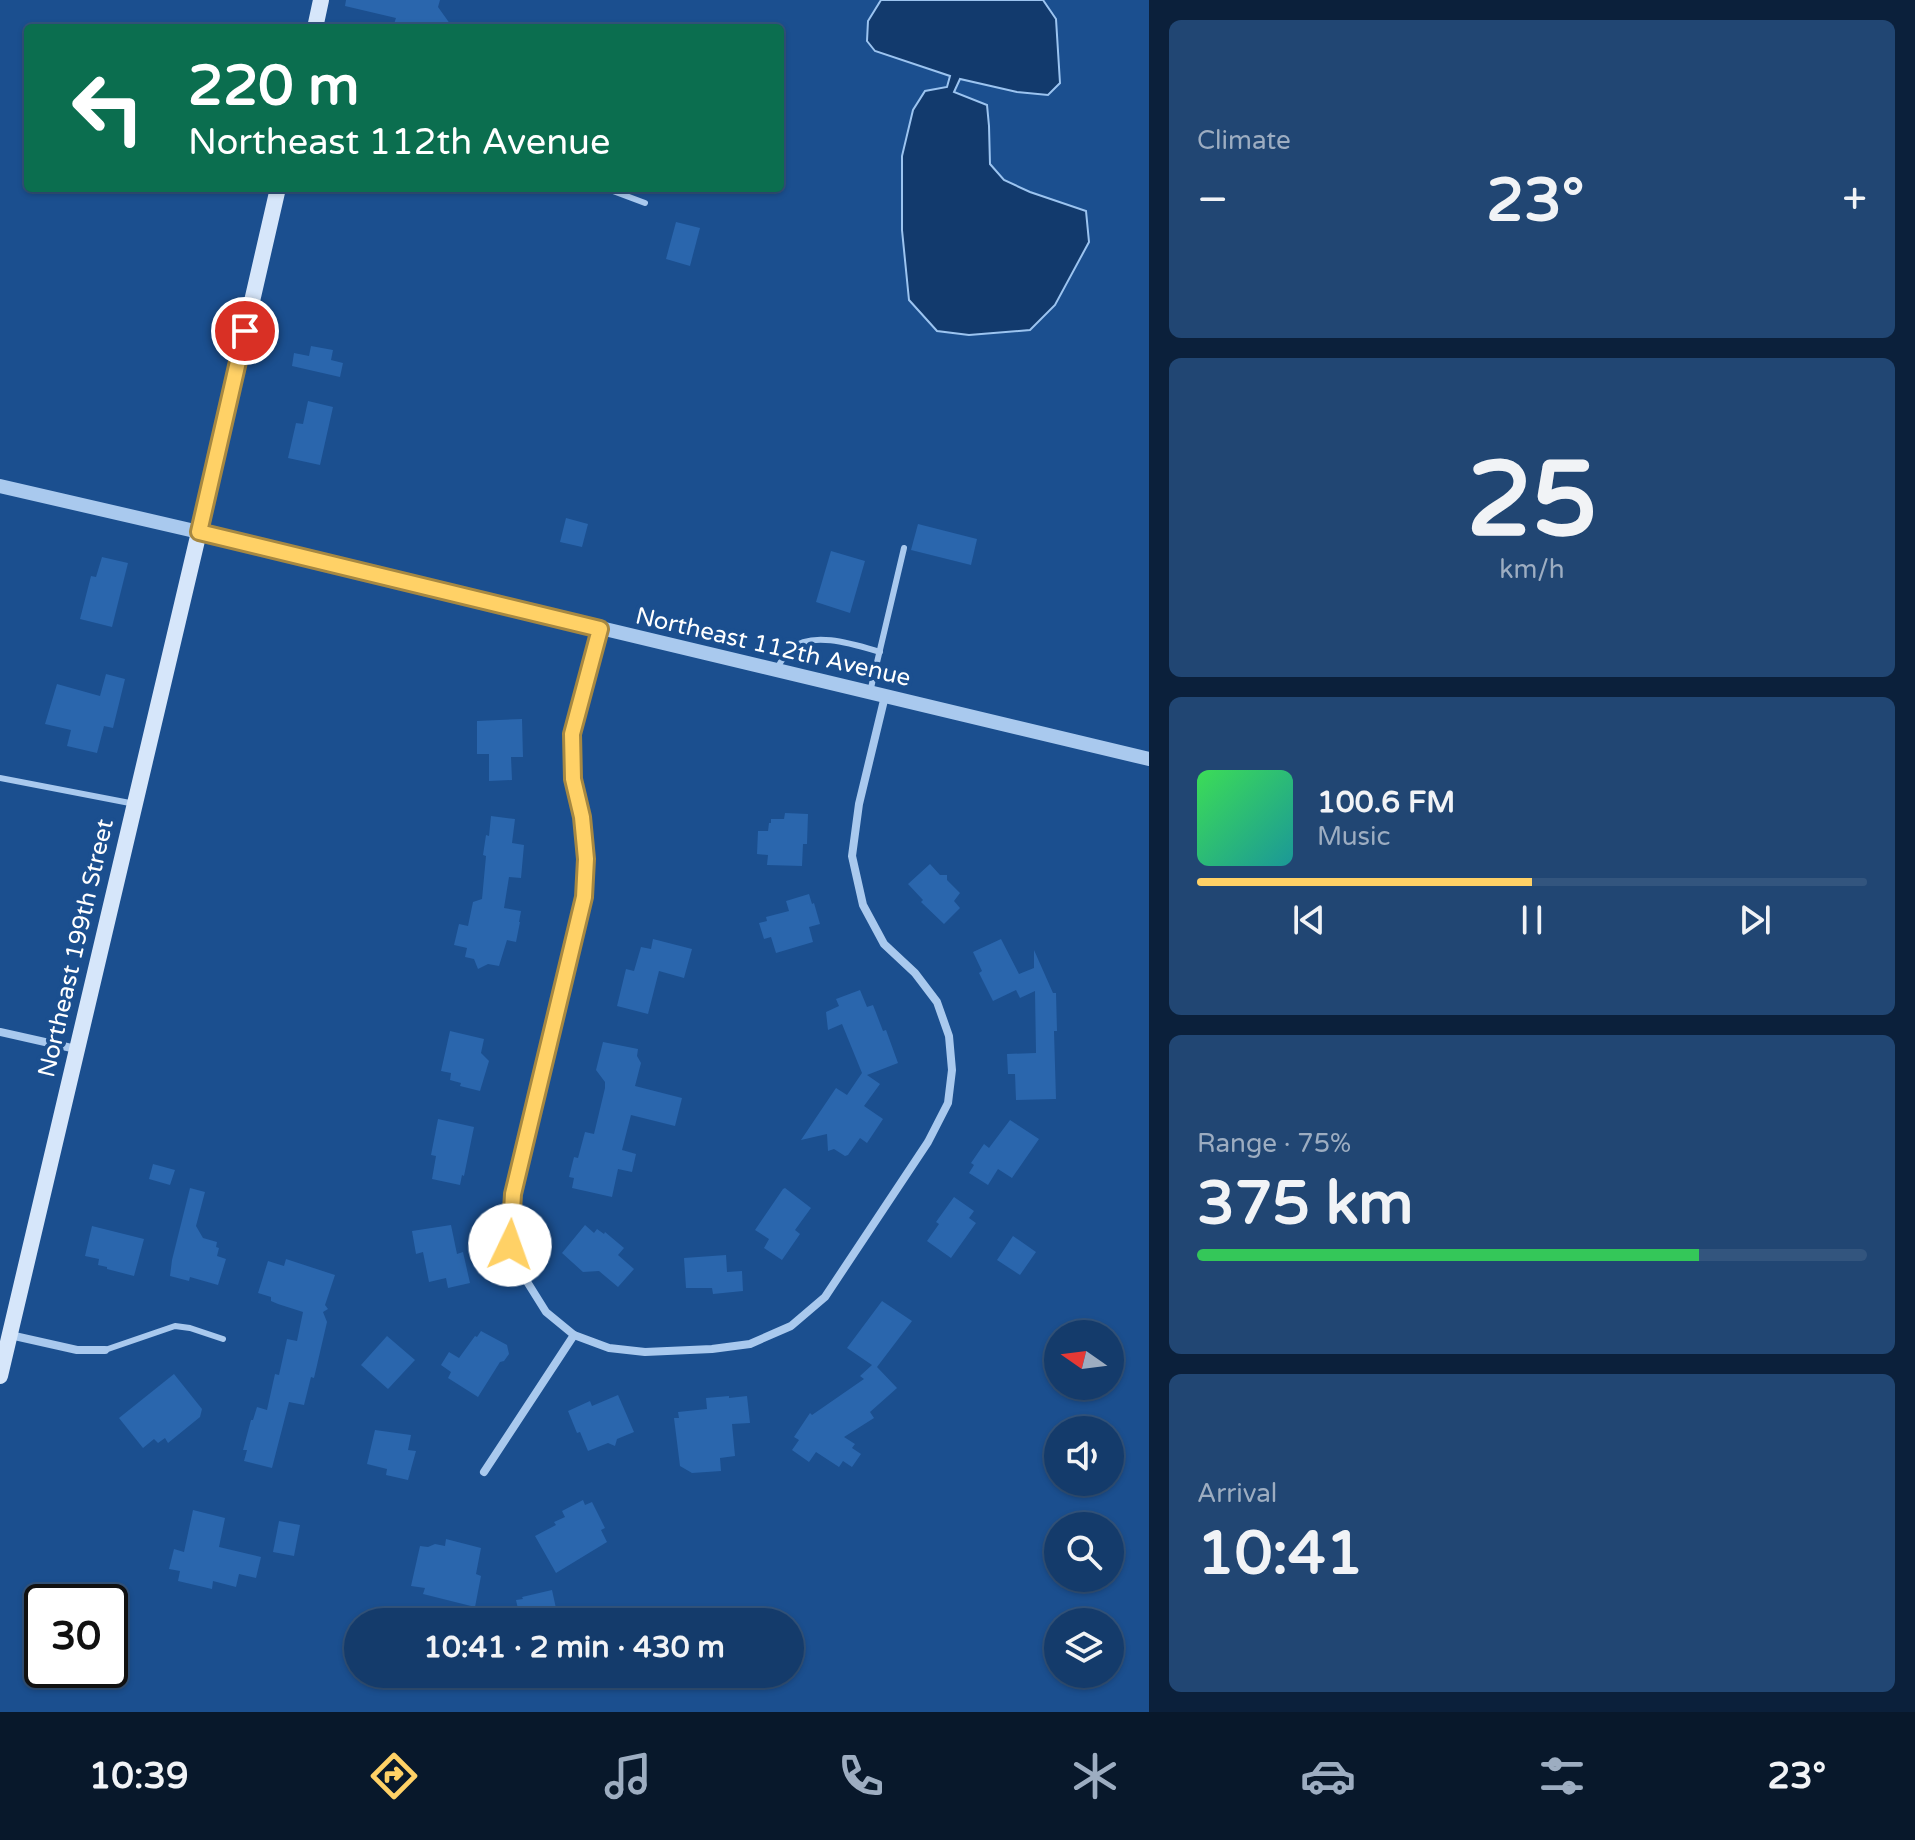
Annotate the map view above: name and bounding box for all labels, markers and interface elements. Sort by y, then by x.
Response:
text: 220 m [188,53,359,120]
icon: left [56,56,160,160]
text: Northeast 112th Avenue [188,121,610,164]
text: Climate [1197,125,1291,156]
text: 23° [1486,165,1584,237]
text: − [1197,174,1228,227]
text: + [1842,174,1867,227]
pin [211,297,279,365]
icon: arrive [223,309,267,353]
text: 25 [1467,439,1597,564]
text: km/h [1499,554,1565,585]
street label: Northeast 112th Avenue [633,601,913,693]
text: 100.6 FM [1317,784,1455,821]
street label: Northeast 199th Street [32,816,120,1080]
text: Music [1317,821,1390,852]
icon: previous [1287,898,1331,942]
icon: pause [1510,898,1554,942]
icon: next [1733,898,1777,942]
text: Range · 75% [1197,1128,1351,1159]
text: 375 km [1197,1168,1413,1240]
position arrow [468,1203,552,1287]
north arrow [1044,1320,1124,1400]
map controls [1044,1320,1124,1688]
button: sound [1044,1416,1124,1496]
text: Arrival [1197,1478,1277,1509]
button: search [1044,1512,1124,1592]
text: 10:41 [1197,1518,1363,1590]
speed limit sign: 30 [24,1584,128,1688]
button: layers [1044,1608,1124,1688]
text: 10:41 · 2 min · 430 m [423,1629,725,1666]
icon: directions [366,1748,422,1804]
icon: music [600,1748,656,1804]
icon: phone [833,1748,889,1804]
icon: climate [1067,1748,1123,1804]
icon: car [1300,1748,1356,1804]
icon: filters [1534,1748,1590,1804]
text: 10:39 [89,1755,189,1798]
text: 23° [1767,1755,1826,1798]

